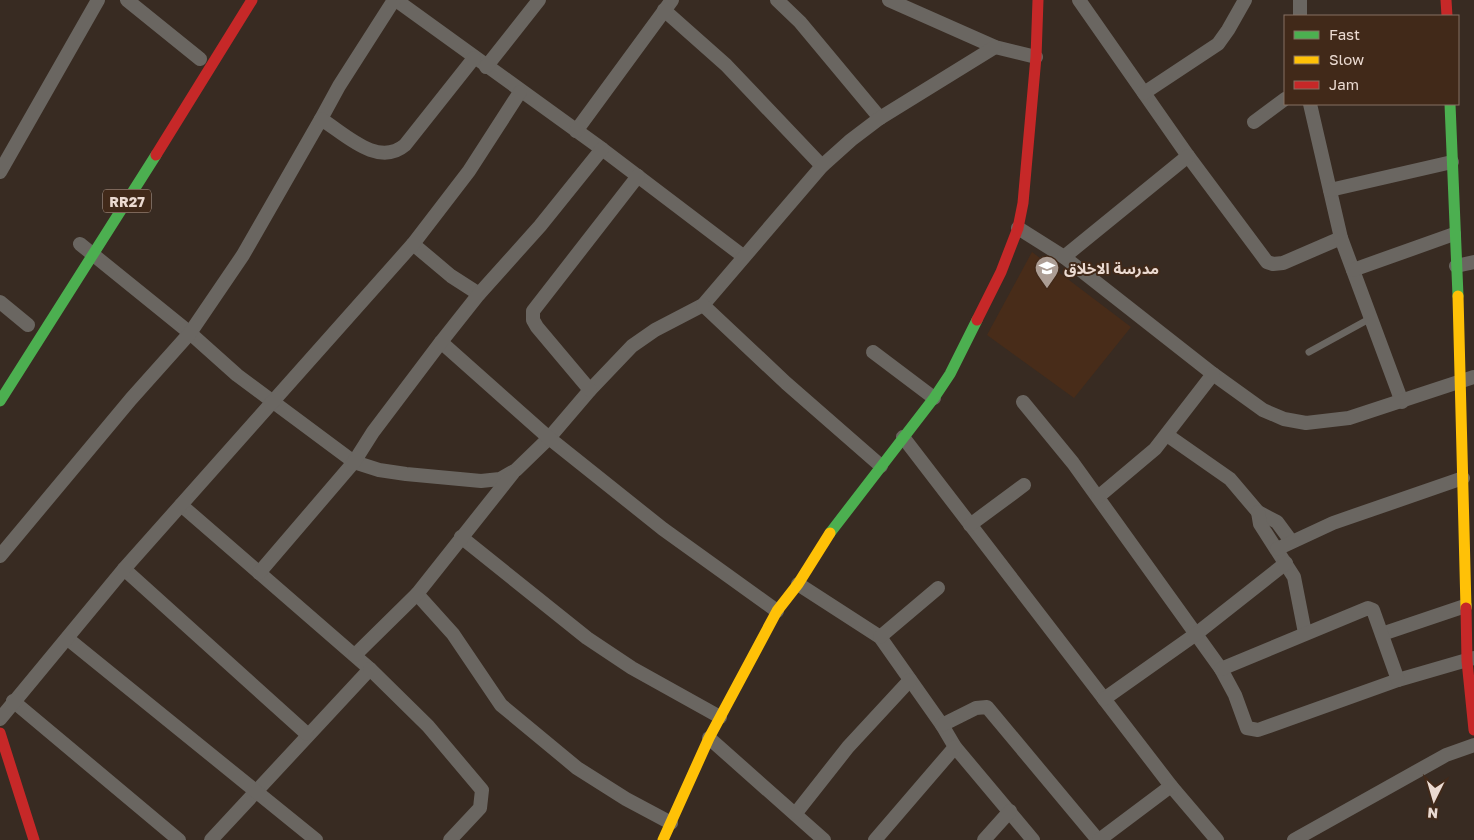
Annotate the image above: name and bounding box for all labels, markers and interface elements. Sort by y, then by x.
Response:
legend [1284,15,1459,105]
text: Fast [1329,25,1360,43]
text: Slow [1329,50,1364,68]
text: Jam [1329,75,1359,93]
road number: RR27 [103,190,151,212]
school or university icon: مدرسة الاخلاق [1034,255,1060,289]
place label: مدرسة الاخلاق [1064,259,1159,278]
north arrow [1409,775,1459,825]
text: N [1427,805,1439,822]

